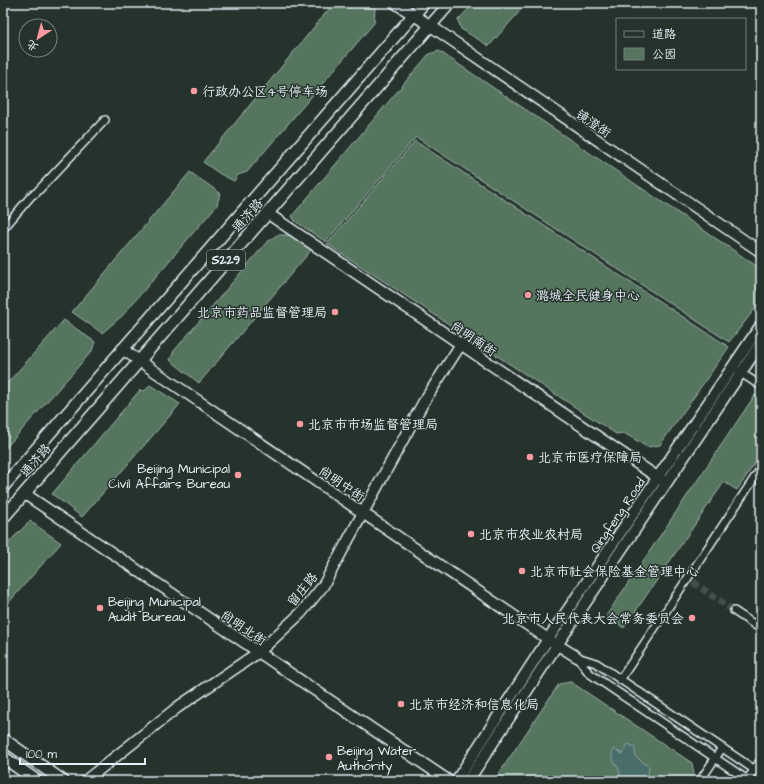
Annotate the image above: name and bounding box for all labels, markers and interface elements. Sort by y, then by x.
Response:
north arrow [18,18,58,58]
legend [616,18,746,70]
text: 道路 [652,26,676,43]
text: 北 [24,36,41,55]
text: 公园 [652,46,676,63]
place label: 行政办公区4号停车场 [202,83,328,101]
marker: 行政办公区4号停车场 [189,86,199,96]
street label: 镜澄街 [572,105,615,142]
street label: 通济路 [228,195,267,236]
road number: S229 [207,250,245,270]
place label: 潞城全民健身中心 [536,287,640,305]
marker: 潞城全民健身中心 [523,290,533,300]
place label: 北京市药品监督管理局 [197,304,327,322]
marker: 北京市药品监督管理局 [330,307,340,317]
street label: 尚明南街 [447,317,500,361]
place label: 北京市市场监督管理局 [308,416,438,434]
marker: 北京市市场监督管理局 [295,419,305,429]
street label: 通济路 [16,440,55,481]
place label: 北京市医疗保障局 [538,449,642,467]
marker: 北京市医疗保障局 [525,452,535,462]
place label: Beijing Municipal Civil Affairs Bureau [108,460,230,493]
street label: 尚明中街 [315,462,368,506]
marker: Beijing Municipal Civil Affairs Bureau [233,470,243,480]
street label: Qingfeng Road [586,474,651,557]
place label: 北京市农业农村局 [479,526,583,544]
marker: 北京市农业农村局 [466,529,476,539]
place label: 北京市社会保险基金管理中心 [530,563,699,581]
marker: 北京市社会保险基金管理中心 [517,566,527,576]
street label: 留庄路 [284,569,322,610]
place label: Beijing Municipal Audit Bureau [108,593,201,626]
marker: Beijing Municipal Audit Bureau [95,603,105,613]
street label: 尚明北街 [217,606,270,650]
place label: 北京市人民代表大会常务委员会 [502,610,684,628]
marker: 北京市人民代表大会常务委员会 [687,613,697,623]
place label: 北京市经济和信息化局 [409,696,539,714]
marker: 北京市经济和信息化局 [396,699,406,709]
scale bar [20,740,145,766]
place label: Beijing Water Authority [337,742,416,776]
text: 100 m [26,746,57,763]
marker: Beijing Water Authority [324,752,334,762]

